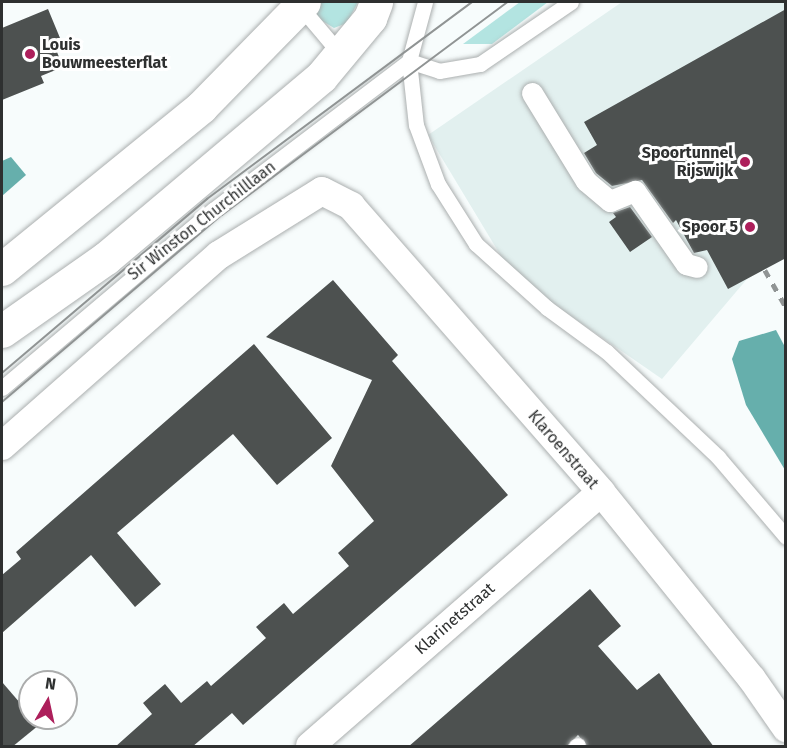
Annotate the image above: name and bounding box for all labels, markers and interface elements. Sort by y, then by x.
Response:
place label: Louis Bouwmeesterflat [42,35,167,73]
marker: Louis Bouwmeesterflat [23,47,37,61]
place label: Spoortunnel Rijswijk [642,143,733,181]
marker: Spoortunnel Rijswijk [738,155,752,169]
street label: Sir Winston Churchilllaan [124,157,280,285]
place label: Spoor 5 [682,217,738,237]
marker: Spoor 5 [743,220,757,234]
street label: Klaroenstraat [524,407,602,493]
street label: Klarinetstraat [411,579,499,659]
north arrow [18,670,78,730]
text: N [44,673,57,694]

